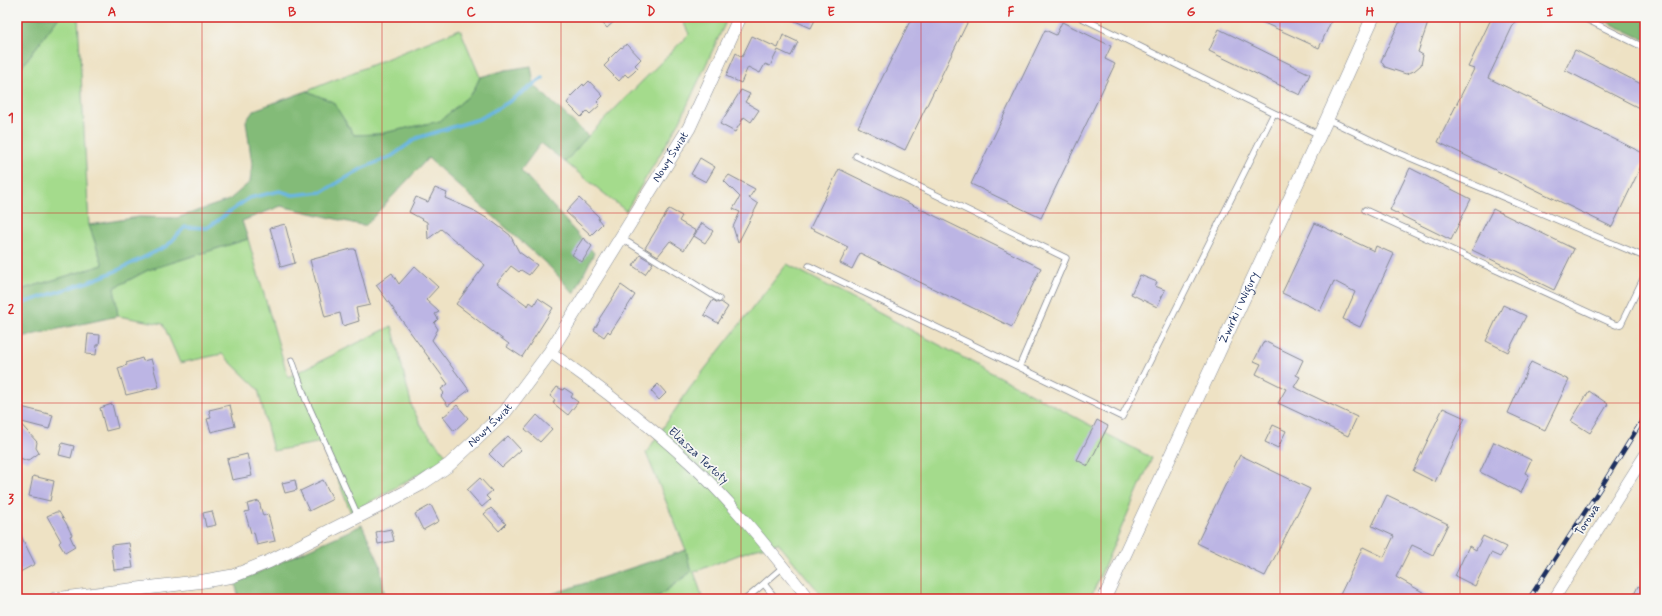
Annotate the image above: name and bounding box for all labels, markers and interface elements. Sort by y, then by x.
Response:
text: A [108,4,116,21]
text: B [288,4,297,21]
text: C [466,4,476,21]
text: D [647,4,656,21]
text: E [827,4,835,21]
text: F [1008,4,1015,21]
text: G [1187,4,1196,21]
text: H [1366,4,1375,21]
text: I [1547,4,1554,21]
text: 1 [8,110,14,127]
street label: Nowy Świat [649,128,693,186]
street label: Żwirki i Wigury [1216,269,1263,347]
text: 2 [8,301,15,318]
street label: Nowy Świat [464,400,517,451]
street label: Eliasza Tertoły [664,424,732,488]
text: 3 [8,491,14,508]
street label: Torowa [1572,501,1604,539]

